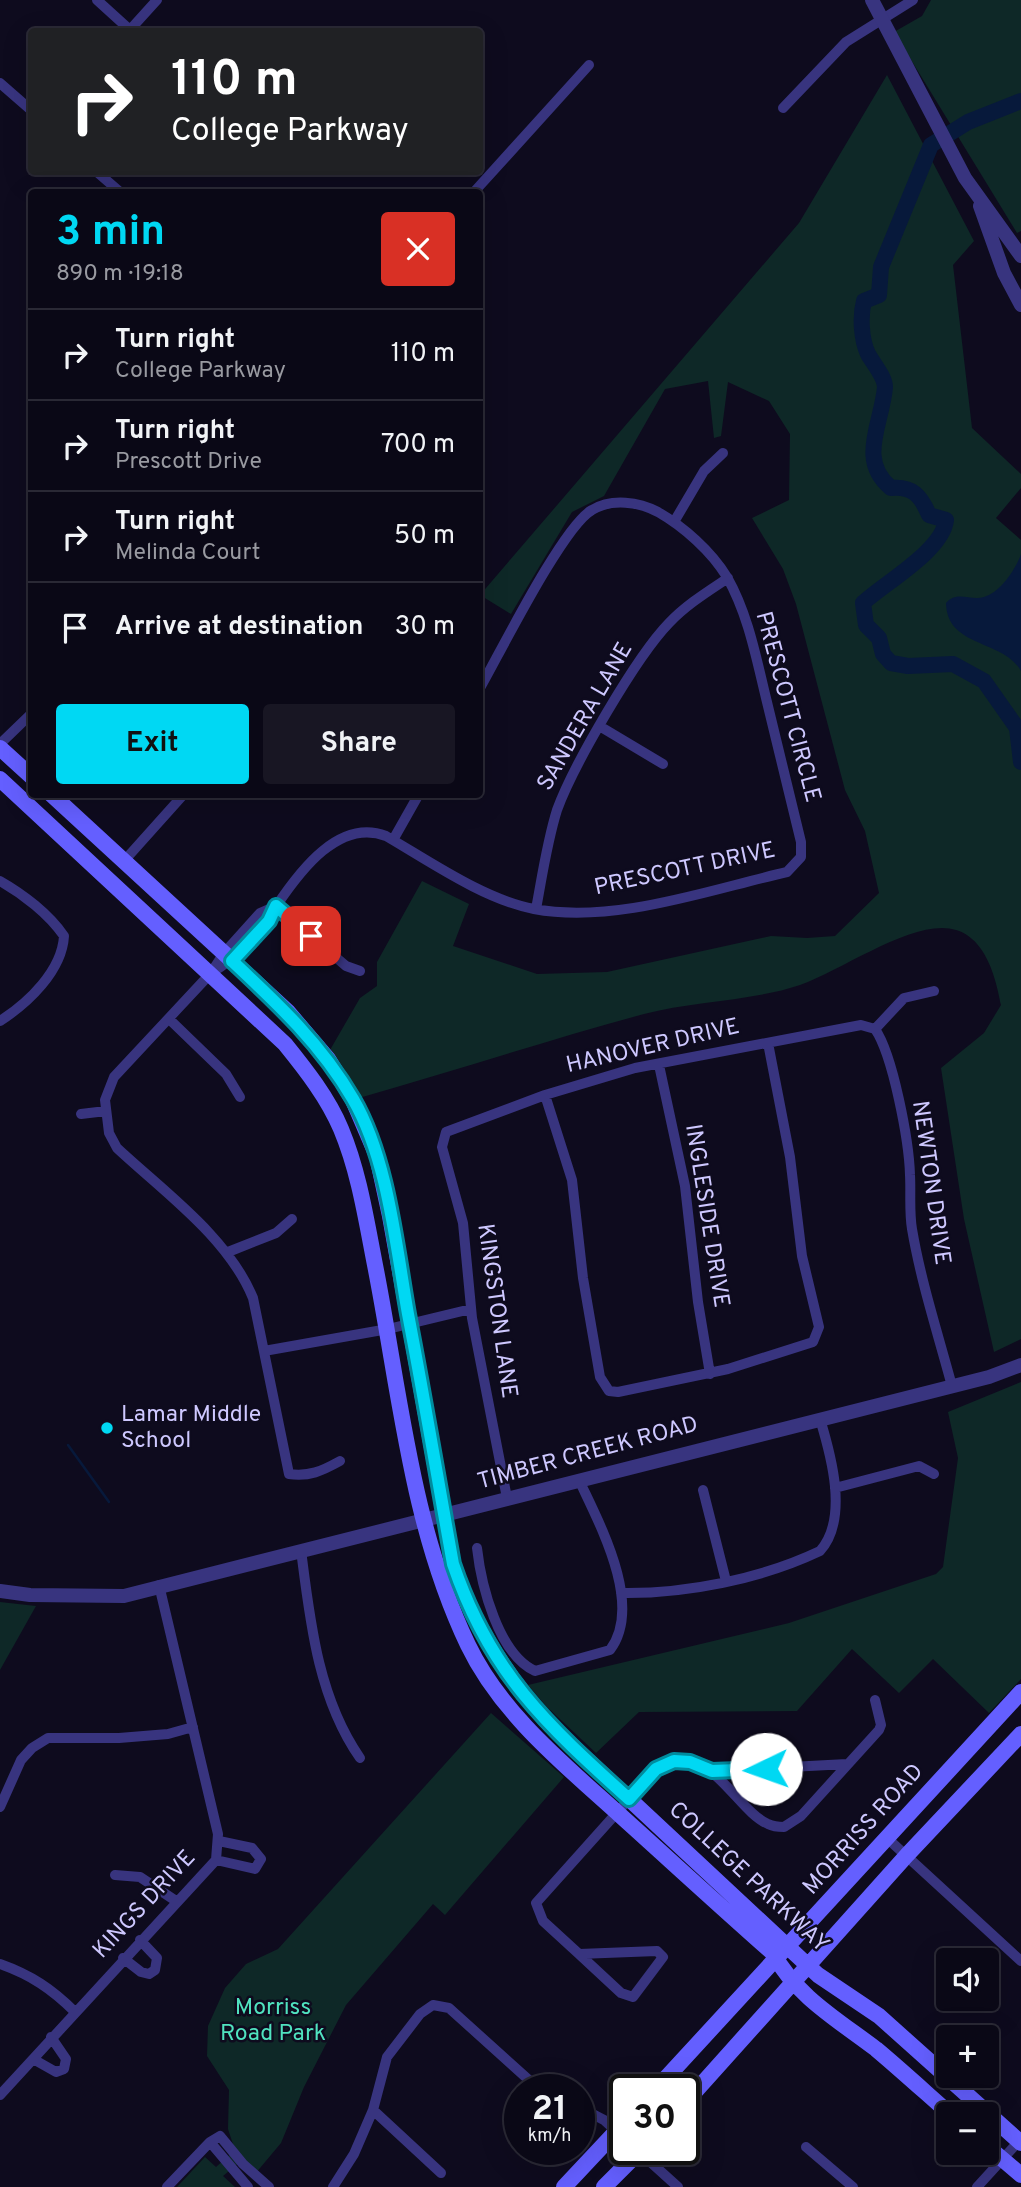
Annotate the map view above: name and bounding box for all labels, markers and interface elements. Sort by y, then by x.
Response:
text: 110 m [171,51,298,113]
icon: right [56,56,147,147]
text: College Parkway [171,112,409,152]
text: 3 min [56,207,165,260]
button: close [381,212,455,286]
text: 890 m · 19:18 [56,260,184,289]
text: Turn right [115,324,235,357]
icon: right [56,336,94,374]
text: 110 m [391,338,455,371]
text: College Parkway [115,357,286,386]
text: Turn right [115,415,235,448]
icon: right [56,427,94,465]
text: 700 m [381,429,455,462]
text: Prescott Drive [115,448,262,477]
text: Turn right [115,506,235,539]
icon: right [56,518,94,556]
text: 50 m [394,520,455,553]
text: Melinda Court [115,539,260,568]
street label: PRESCOTT CIRCLE [748,608,826,806]
icon: arrive [56,609,94,647]
text: Arrive at destination [115,611,363,644]
text: 30 m [395,611,455,644]
street label: SANDERA LANE [532,637,640,797]
button: Exit [56,704,249,784]
button: Share [263,704,455,784]
street label: PRESCOTT DRIVE [592,837,778,903]
pin [281,906,341,966]
icon: arrive [292,917,330,955]
street label: HANOVER DRIVE [563,1013,743,1081]
street label: NEWTON DRIVE [904,1099,956,1267]
street label: INGLESIDE DRIVE [677,1122,735,1310]
street label: KINGSTON LANE [469,1222,523,1400]
place label: Lamar Middle School [121,1401,261,1456]
street label: TIMBER CREEK ROAD [475,1411,701,1497]
marker: Lamar Middle School [99,1420,115,1436]
position arrow [729,1732,803,1806]
street label: MORRISS ROAD [797,1758,931,1902]
street label: COLLEGE PARKWAY [662,1796,834,1960]
street label: KINGS DRIVE [87,1845,203,1965]
map controls [936,1948,999,2165]
button: sound [936,1948,999,2011]
park label: Morriss Road Park [220,1994,326,2049]
button: + [936,2025,999,2088]
speed limit sign: 30 [609,2074,700,2165]
text: 21 [532,2088,567,2132]
button: − [936,2102,999,2165]
text: km/h [528,2125,571,2148]

